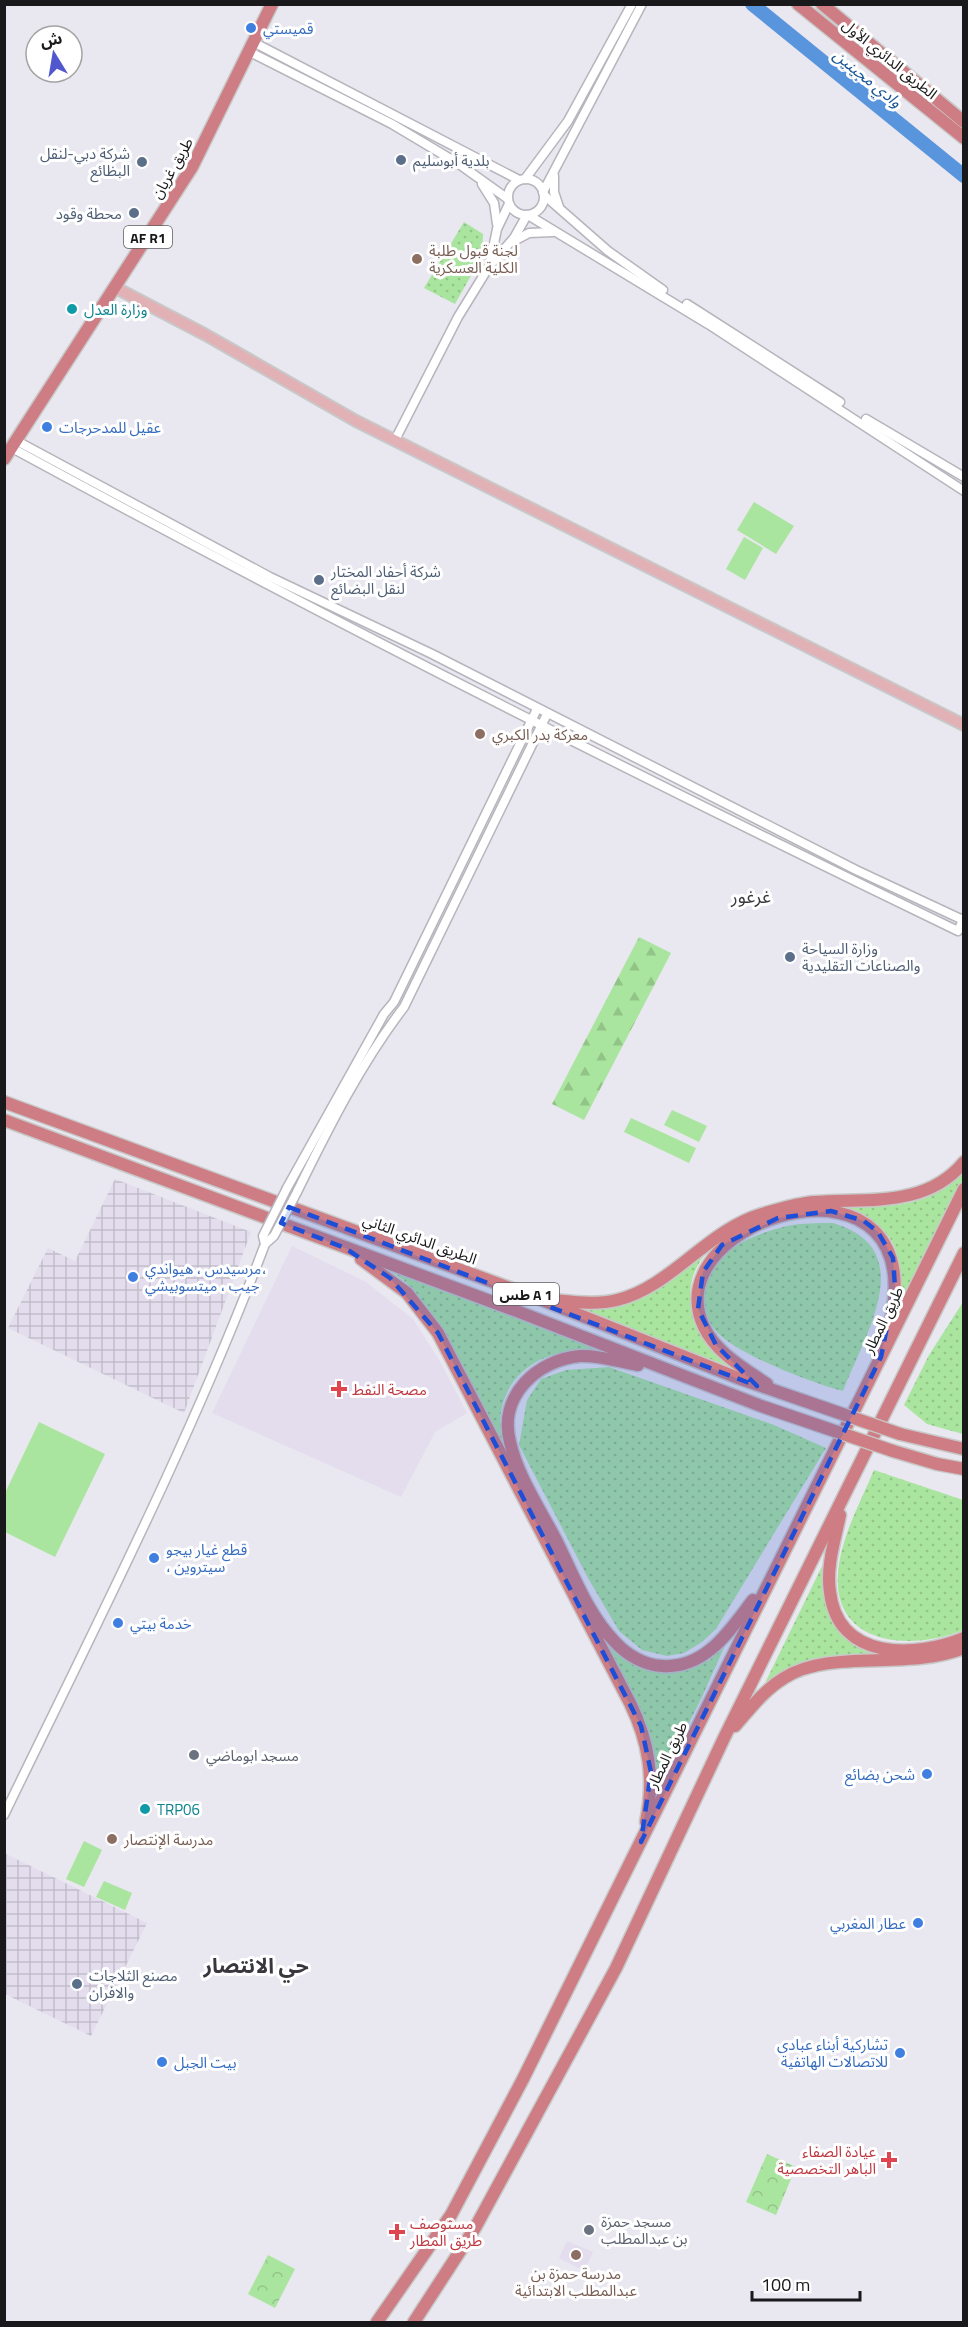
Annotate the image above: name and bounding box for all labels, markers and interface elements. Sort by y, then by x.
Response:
street label: الطريق الدائري الأول [837,13,943,105]
place label: قميستي [263,17,314,40]
marker: قميستي [244,21,258,35]
north arrow [24,24,84,84]
text: ش [38,25,64,53]
water label: وادي مجينين [828,43,907,114]
street label: طريق غريان [145,133,199,203]
place label: شركة دبي-لنقل البظائع [40,142,130,183]
place label: بلدية أبوسليم [413,149,490,172]
marker: بلدية أبوسليم [394,153,408,167]
marker: شركة دبي-لنقل البظائع [135,155,149,169]
place label: محطة وقود [56,202,122,225]
marker: محطة وقود [127,206,141,220]
road number: AF R1 [124,226,172,248]
place label: لجنة قبول طلبة الكلية العسكرية [429,239,518,279]
marker: لجنة قبول طلبة الكلية العسكرية [410,252,424,266]
place label: وزارة العدل [84,298,147,321]
marker: وزارة العدل [65,302,79,316]
place label: عقيل للمدحرجات [59,416,162,439]
marker: عقيل للمدحرجات [40,420,54,434]
place label: شركة أحفاد المختار لنقل البضائع [330,560,441,601]
marker: شركة أحفاد المختار لنقل البضائع [312,573,326,587]
place label: معركة بدر الكبري [492,723,588,746]
marker: معركة بدر الكبري [473,727,487,741]
district label: غرغور [730,883,771,910]
place label: وزارة السياحة والصناعات التقليدية [802,937,920,977]
marker: وزارة السياحة والصناعات التقليدية [783,950,797,964]
street label: الطريق الدائري الثاني [360,1208,480,1271]
place label: مرسيدس ، هيواندي، جيب ، ميتسوبيشي [145,1257,267,1297]
marker: مرسيدس ، هيواندي، جيب ، ميتسوبيشي [126,1270,140,1284]
road number: طس A 1 [493,1283,559,1305]
street label: طريق المطار [856,1283,909,1358]
place label: مصحة النفط [352,1378,427,1401]
marker: مصحة النفط [330,1380,348,1398]
place label: قطع غيار بيجو ، سيتروين [166,1538,247,1578]
marker: قطع غيار بيجو ، سيتروين [147,1551,161,1565]
place label: خدمة بيتي [130,1612,192,1635]
marker: خدمة بيتي [111,1616,125,1630]
street label: طريق المطار [640,1718,693,1793]
place label: مسجد ابوماضي [206,1744,299,1767]
marker: مسجد ابوماضي [187,1748,201,1762]
place label: شحن بضائع [845,1763,915,1787]
marker: شحن بضائع [920,1767,934,1781]
place label: TRP06 [157,1798,200,1821]
marker: TRP06 [138,1802,152,1816]
place label: مدرسة الإنتصار [123,1828,213,1851]
marker: مدرسة الإنتصار [105,1832,119,1846]
place label: عطار المغربي [830,1912,906,1935]
marker: عطار المغربي [911,1916,925,1930]
district label: حي الانتصار [202,1949,309,1983]
place label: مصنع الثلاجات والافران [89,1964,178,2004]
marker: مصنع الثلاجات والافران [70,1977,84,1991]
place label: تشاركية أبناء عبادي للاتصالات الهاتفية [777,2033,888,2073]
marker: تشاركية أبناء عبادي للاتصالات الهاتفية [893,2046,907,2060]
place label: بيت الجبل [174,2051,236,2074]
marker: بيت الجبل [155,2055,169,2069]
place label: عيادة الصفاء الباهر التخصصية [777,2140,876,2180]
marker: عيادة الصفاء الباهر التخصصية [880,2151,898,2169]
place label: مسجد حمزة بن عبدالمطلب [601,2210,688,2250]
place label: مستوصف طريق المطار [409,2212,482,2252]
marker: مستوصف طريق المطار [388,2223,406,2241]
marker: مسجد حمزة بن عبدالمطلب [582,2223,596,2237]
marker: مدرسة حمزة بن عبدالمطلب الابتدائية [569,2248,583,2262]
place label: مدرسة حمزة بن عبدالمطلب الابتدائية [515,2262,637,2302]
scale bar [752,2264,860,2302]
text: 100 m [761,2271,810,2298]

